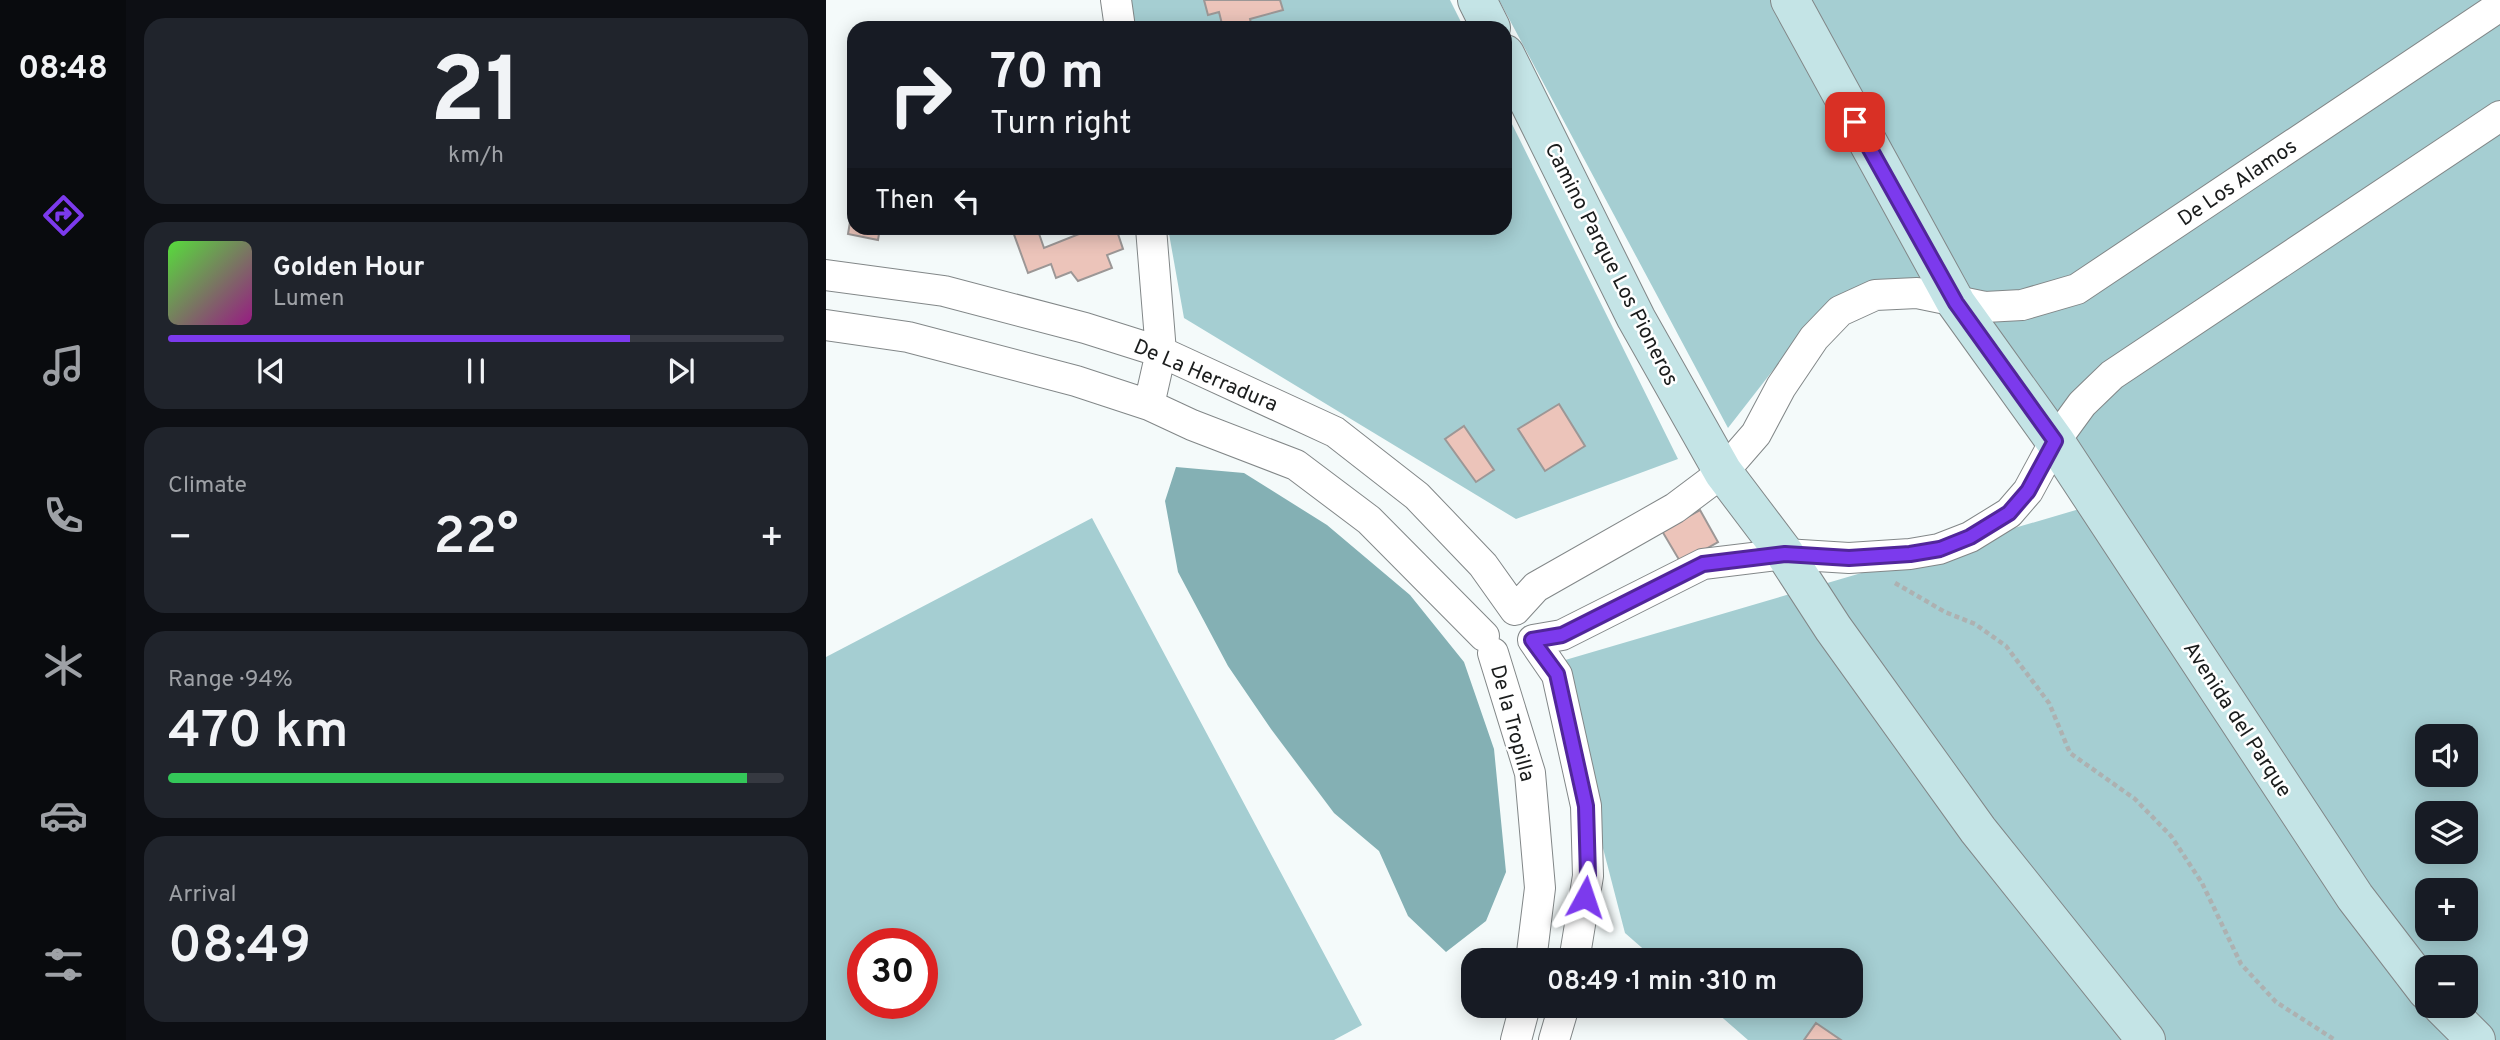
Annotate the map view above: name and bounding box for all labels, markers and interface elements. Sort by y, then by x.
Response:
text: 21 [430,39,522,154]
text: 70 m [990,44,1104,106]
icon: right [875,49,966,140]
text: 08:48 [18,50,108,90]
pin [1825,92,1885,152]
icon: arrive [1836,103,1874,141]
text: Turn right [990,105,1132,145]
street label: De Los Alamos [2173,133,2303,233]
street label: Camino Parque Los Pioneros [1538,139,1684,391]
text: km/h [448,142,504,171]
icon: left [948,182,986,220]
text: Then [875,185,934,218]
icon: directions [39,191,88,240]
text: Golden Hour [273,252,424,285]
text: Lumen [273,285,344,314]
street label: De La Herradura [1129,334,1282,419]
icon: music [39,341,88,390]
icon: previous [252,352,290,390]
icon: pause [457,352,495,390]
icon: next [662,352,700,390]
text: Climate [168,472,247,501]
icon: phone [39,491,88,540]
text: 22° [433,506,519,572]
text: − [168,515,193,564]
text: + [759,515,784,564]
street label: Avenida del Parque [2176,637,2297,803]
icon: climate [39,641,88,690]
street label: De la Tropilla [1483,662,1540,785]
text: Range · 94% [168,666,293,695]
text: 470 km [168,700,349,766]
map controls [2415,724,2478,1018]
button: sound [2415,724,2478,787]
icon: car [39,791,88,840]
button: layers [2415,801,2478,864]
position arrow [1548,860,1622,934]
button: + [2415,878,2478,941]
text: Arrival [168,881,237,910]
text: 08:49 [168,915,311,981]
speed limit sign: 30 [847,928,938,1019]
icon: filters [39,940,88,989]
button: − [2415,955,2478,1018]
text: 08:49 · 1 min · 310 m [1547,966,1777,999]

